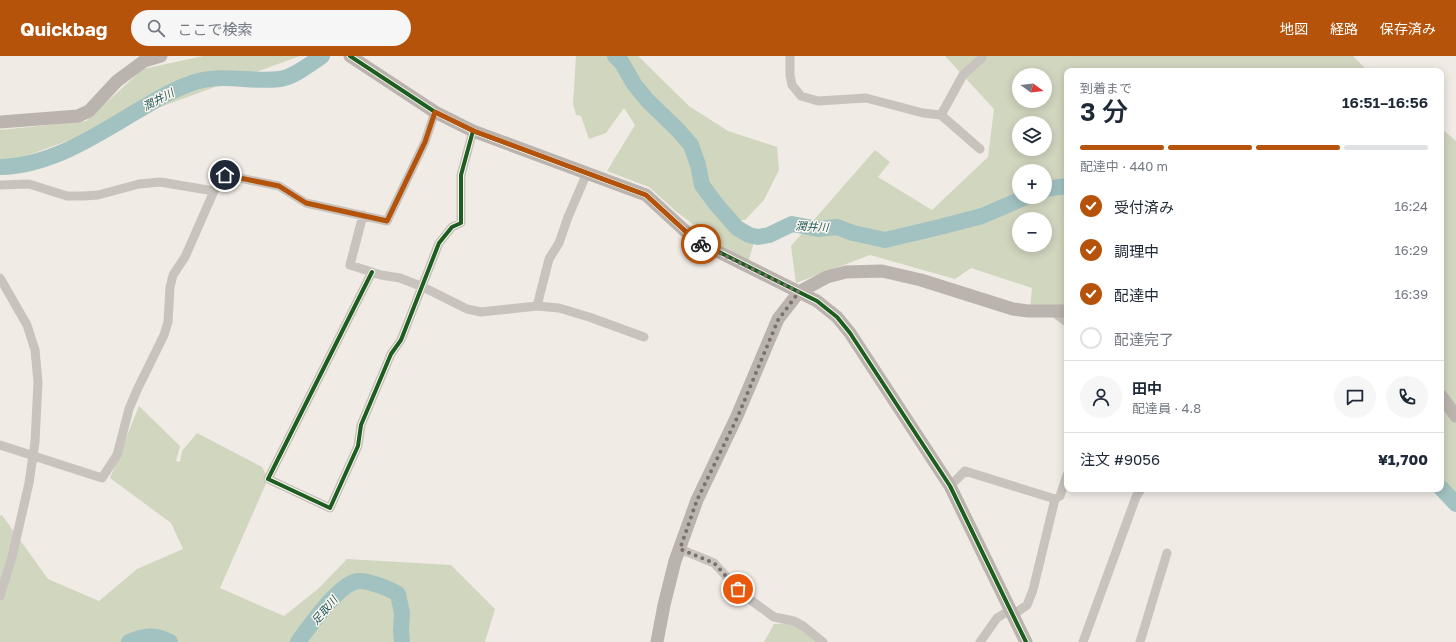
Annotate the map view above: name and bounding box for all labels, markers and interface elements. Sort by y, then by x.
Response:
search box [131,10,411,46]
text: Quickbag [20,17,107,40]
icon: search [145,17,167,39]
text: ここで検索 [177,20,253,38]
text: 地図 [1280,20,1308,37]
text: 経路 [1330,20,1358,37]
text: 保存済み [1380,20,1436,37]
north arrow [1012,68,1052,108]
map controls [1012,68,1052,252]
text: 到着まで [1080,80,1132,96]
water label: 潤井川 [140,85,177,112]
text: 16:51–16:56 [1342,93,1428,111]
text: 3 分 [1080,96,1128,127]
button: layers [1012,116,1052,156]
pin [208,158,242,192]
text: 配達中 · 440 m [1080,158,1168,174]
icon: home [214,164,236,186]
button: + [1012,164,1052,204]
icon: check [1080,195,1102,217]
text: 受付済み [1114,198,1174,216]
text: 16:24 [1394,198,1428,214]
button: − [1012,212,1052,252]
water label: 潤井川 [795,219,830,233]
courier [681,224,721,264]
icon: bike [690,233,712,255]
icon: check [1080,239,1102,261]
text: 調理中 [1114,242,1159,260]
text: 16:29 [1395,242,1428,258]
icon: check [1080,283,1102,305]
text: 配達中 [1114,286,1159,304]
text: 16:39 [1394,286,1428,302]
text: 配達完了 [1114,330,1174,348]
button: person [1080,376,1122,418]
button: chat [1334,376,1376,418]
button: phone [1386,376,1428,418]
text: 田中 [1132,379,1162,397]
text: 配達員 · 4.8 [1132,400,1201,416]
text: 注文 #9056 [1080,450,1160,468]
text: ¥1,700 [1378,450,1428,468]
pin [721,572,755,606]
icon: bag [727,578,749,600]
water label: 足取川 [308,592,340,627]

